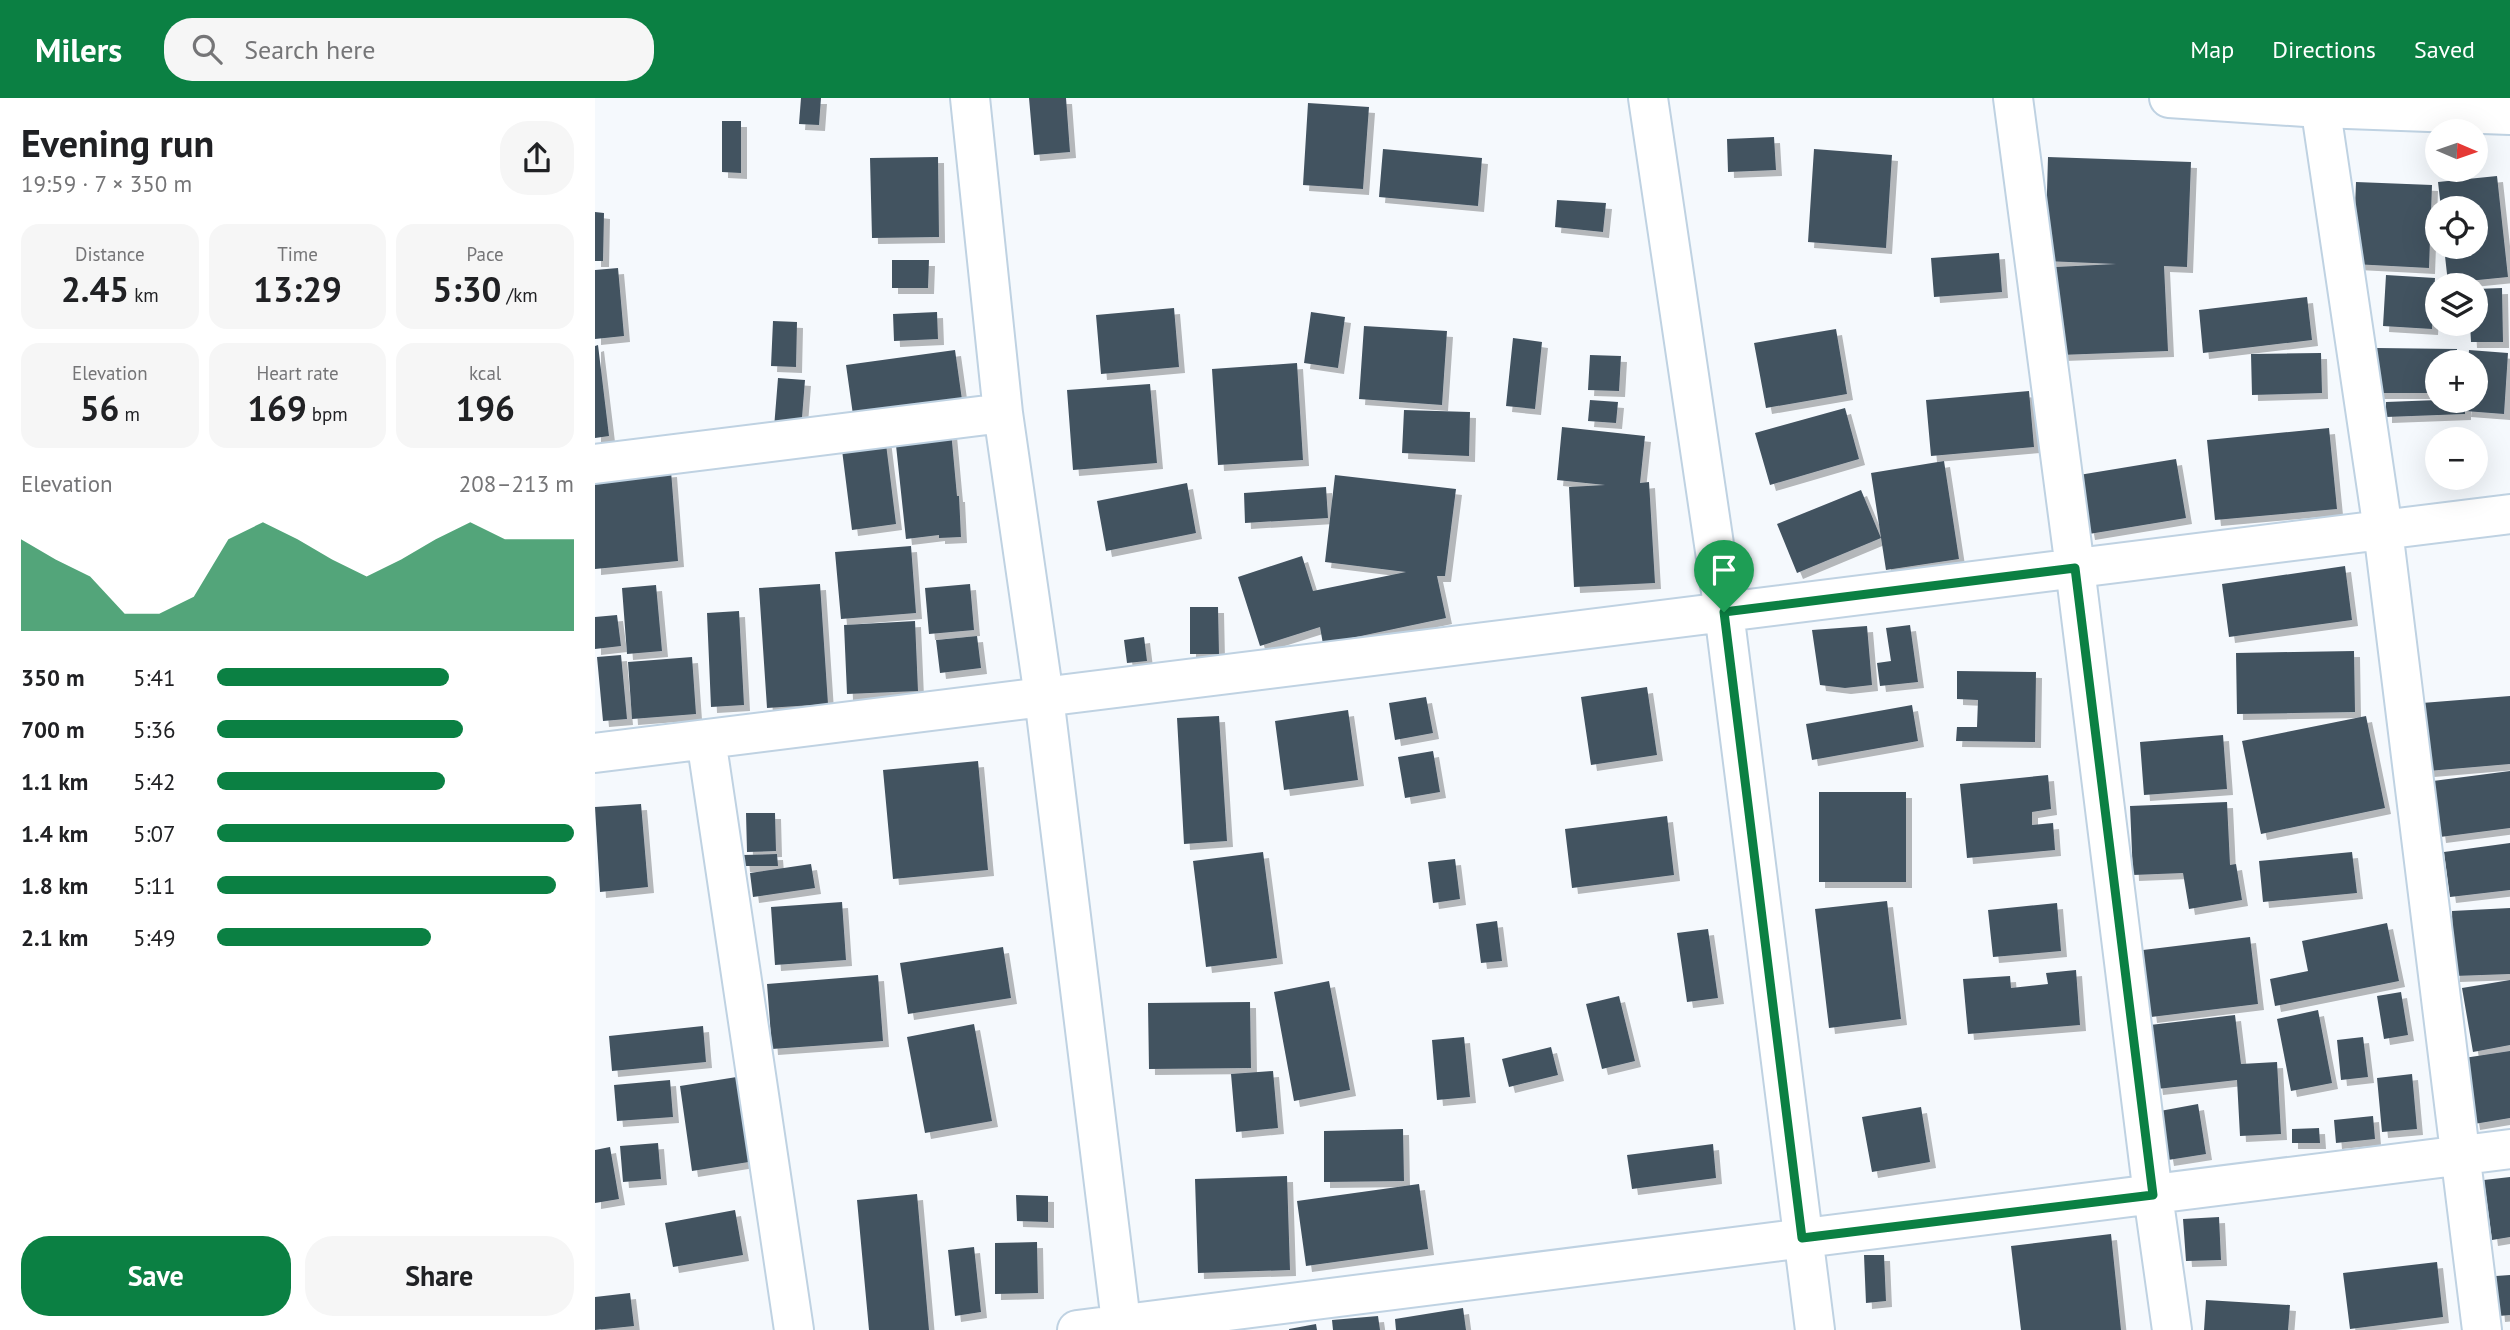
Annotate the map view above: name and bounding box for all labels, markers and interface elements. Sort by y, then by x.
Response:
search box [164,18,654,81]
text: Milers [35,28,122,71]
icon: search [188,30,226,68]
text: Search here [244,33,375,66]
text: Map [2190,34,2234,65]
text: Directions [2272,34,2376,65]
text: Saved [2414,34,2475,65]
text: Evening run [21,118,214,167]
north arrow [2425,119,2489,182]
map controls [2425,119,2488,490]
button: share [500,121,574,195]
text: 19:59 · 7 × 350 m [21,169,192,198]
button: locate [2425,196,2488,259]
text: Distance [75,242,145,266]
text: Time [277,242,318,266]
text: Pace [467,242,504,266]
text: 2.45 [61,266,129,312]
text: 13:29 [253,266,342,312]
text: 5:30 [433,266,501,312]
button: layers [2425,273,2488,336]
text: km [129,283,159,307]
text: /km [501,283,538,307]
button: + [2425,350,2488,413]
text: Elevation [72,361,148,385]
text: Heart rate [256,361,339,385]
text: kcal [469,361,501,385]
text: 56 [80,385,119,431]
text: 169 [247,385,307,431]
text: 196 [455,385,515,431]
text: m [119,402,140,426]
text: bpm [307,402,348,426]
button: − [2425,427,2488,490]
text: Elevation [21,469,113,498]
text: 208–213 m [459,469,574,498]
pin [1694,540,1754,612]
icon: arrive [1705,551,1743,589]
text: 350 m [21,663,84,692]
text: 5:41 [133,663,176,692]
text: 700 m [21,715,84,744]
text: 5:36 [133,715,176,744]
text: 1.1 km [21,767,88,796]
text: 5:42 [133,767,176,796]
text: 1.4 km [21,819,88,848]
text: 5:07 [133,819,176,848]
text: 1.8 km [21,871,88,900]
text: 5:11 [133,871,176,900]
text: 2.1 km [21,923,88,952]
text: 5:49 [133,923,176,952]
button: Save [21,1236,291,1316]
button: Share [305,1236,574,1316]

